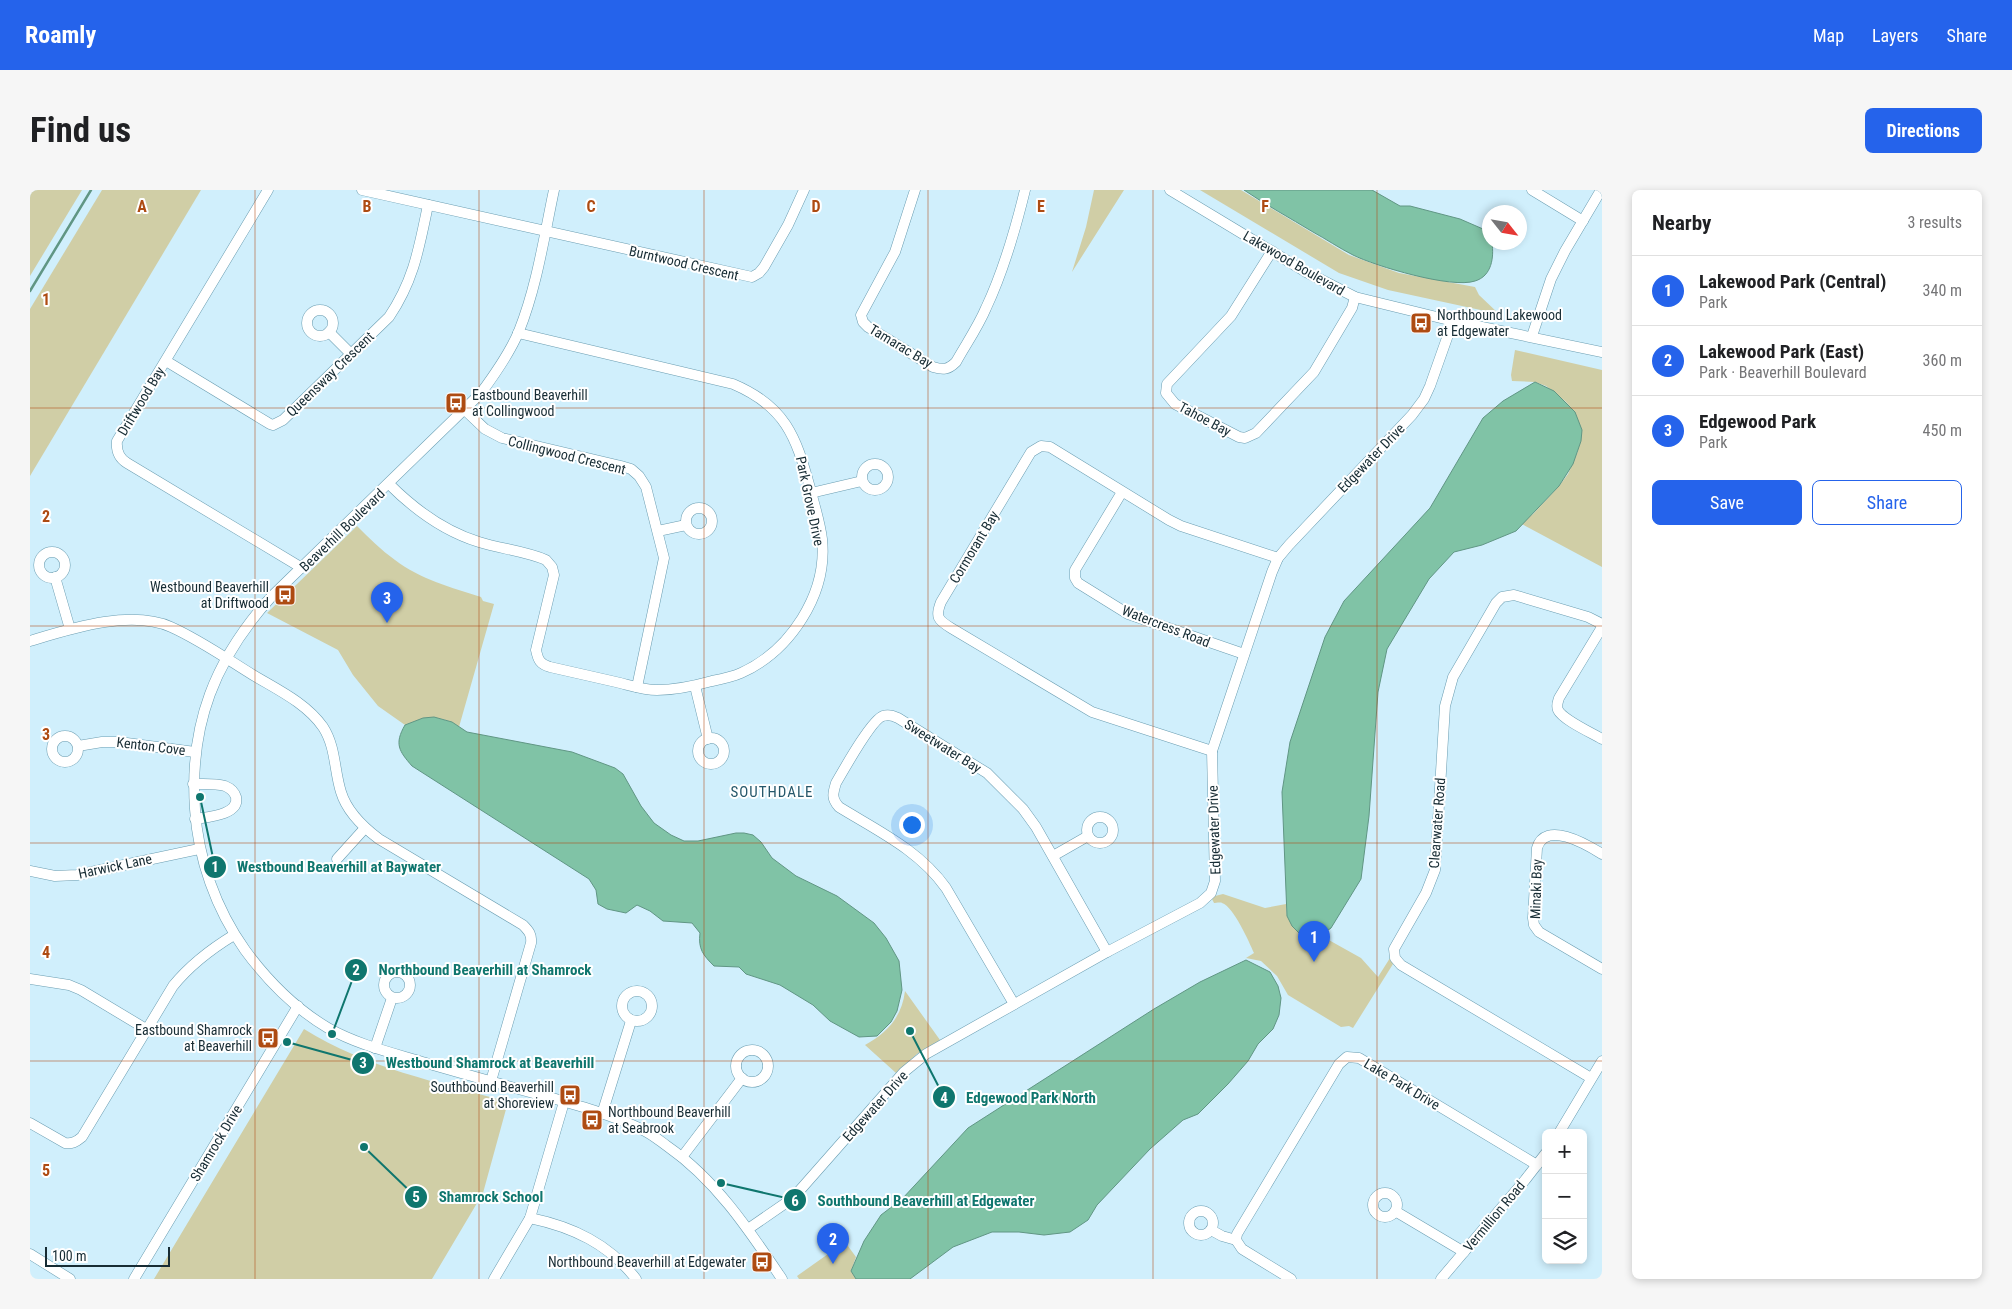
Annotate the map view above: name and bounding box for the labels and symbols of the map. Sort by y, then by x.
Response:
text: A [137,197,147,216]
text: B [363,197,372,216]
text: C [586,197,596,216]
text: D [811,197,821,216]
text: E [1037,197,1045,216]
text: F [1261,197,1269,216]
north arrow [1482,205,1527,250]
street label: Lakewood Boulevard [1241,228,1347,298]
street label: Burntwood Crescent [628,243,740,283]
text: 1 [42,290,50,309]
place label: Northbound Lakewood at Edgewater [1437,307,1562,339]
bus stop icon: Northbound Lakewood at Edgewater [1409,311,1433,335]
street label: Tamarac Bay [866,321,936,371]
street label: Queensway Crescent [283,328,377,420]
street label: Driftwood Bay [114,364,168,438]
place label: Eastbound Beaverhill at Collingwood [472,387,588,419]
bus stop icon: Eastbound Beaverhill at Collingwood [444,391,468,415]
street label: Tahoe Bay [1176,399,1234,439]
street label: Edgewater Drive [1334,420,1408,496]
street label: Collingwood Crescent [507,433,627,477]
street label: Park Grove Drive [793,455,827,548]
street label: Beaverhill Boulevard [296,485,388,575]
text: 2 [42,507,50,526]
street label: Cormorant Bay [946,508,1002,586]
place label: Westbound Beaverhill at Driftwood [150,579,269,611]
pin: 3 [371,582,403,623]
bus stop icon: Westbound Beaverhill at Driftwood [273,583,297,607]
street label: Watercress Road [1120,602,1212,650]
street label: Sweetwater Bay [902,716,985,776]
text: 3 [42,725,50,744]
street label: Kenton Cove [116,734,187,758]
street label: Clearwater Road [1426,777,1448,869]
district label: SOUTHDALE [731,783,813,801]
street label: Edgewater Drive [1204,785,1224,875]
your location [899,812,925,838]
street label: Harwick Lane [77,850,154,882]
callout: Westbound Beaverhill at Baywater [202,852,451,882]
text: 1 [211,858,219,876]
text: Westbound Beaverhill at Baywater [237,858,441,876]
street label: Minaki Bay [1527,859,1545,919]
pin: 1 [1298,921,1330,962]
text: 4 [42,943,50,962]
callout: Northbound Beaverhill at Shamrock [343,955,601,985]
text: 2 [352,961,360,979]
text: Northbound Beaverhill at Shamrock [378,961,592,979]
place label: Eastbound Shamrock at Beaverhill [135,1022,253,1054]
bus stop icon: Eastbound Shamrock at Beaverhill [256,1026,280,1050]
callout: Westbound Shamrock at Beaverhill [351,1048,605,1078]
text: 3 [359,1054,367,1072]
text: Westbound Shamrock at Beaverhill [386,1054,594,1072]
street label: Lake Park Drive [1361,1055,1443,1113]
street label: Edgewater Drive [839,1067,911,1144]
place label: Southbound Beaverhill at Shoreview [430,1079,554,1111]
callout: Edgewood Park North [931,1082,1106,1112]
bus stop icon: Southbound Beaverhill at Shoreview [558,1083,582,1107]
text: 4 [940,1089,948,1107]
text: Edgewood Park North [966,1089,1096,1107]
street label: Shamrock Drive [187,1102,245,1184]
place label: Northbound Beaverhill at Seabrook [608,1104,731,1136]
bus stop icon: Northbound Beaverhill at Seabrook [580,1108,604,1132]
text: 5 [42,1161,50,1180]
street label: Vermillion Road [1460,1178,1528,1254]
callout: Shamrock School [404,1182,553,1212]
callout: Southbound Beaverhill at Edgewater [783,1185,1045,1215]
text: 5 [412,1188,420,1206]
text: Shamrock School [439,1188,543,1206]
text: 6 [791,1192,799,1210]
text: Southbound Beaverhill at Edgewater [818,1192,1034,1210]
pin: 2 [817,1223,849,1264]
scale bar [45,1244,170,1267]
bus stop icon: Northbound Beaverhill at Edgewater [750,1250,774,1274]
place label: Northbound Beaverhill at Edgewater [548,1254,746,1270]

